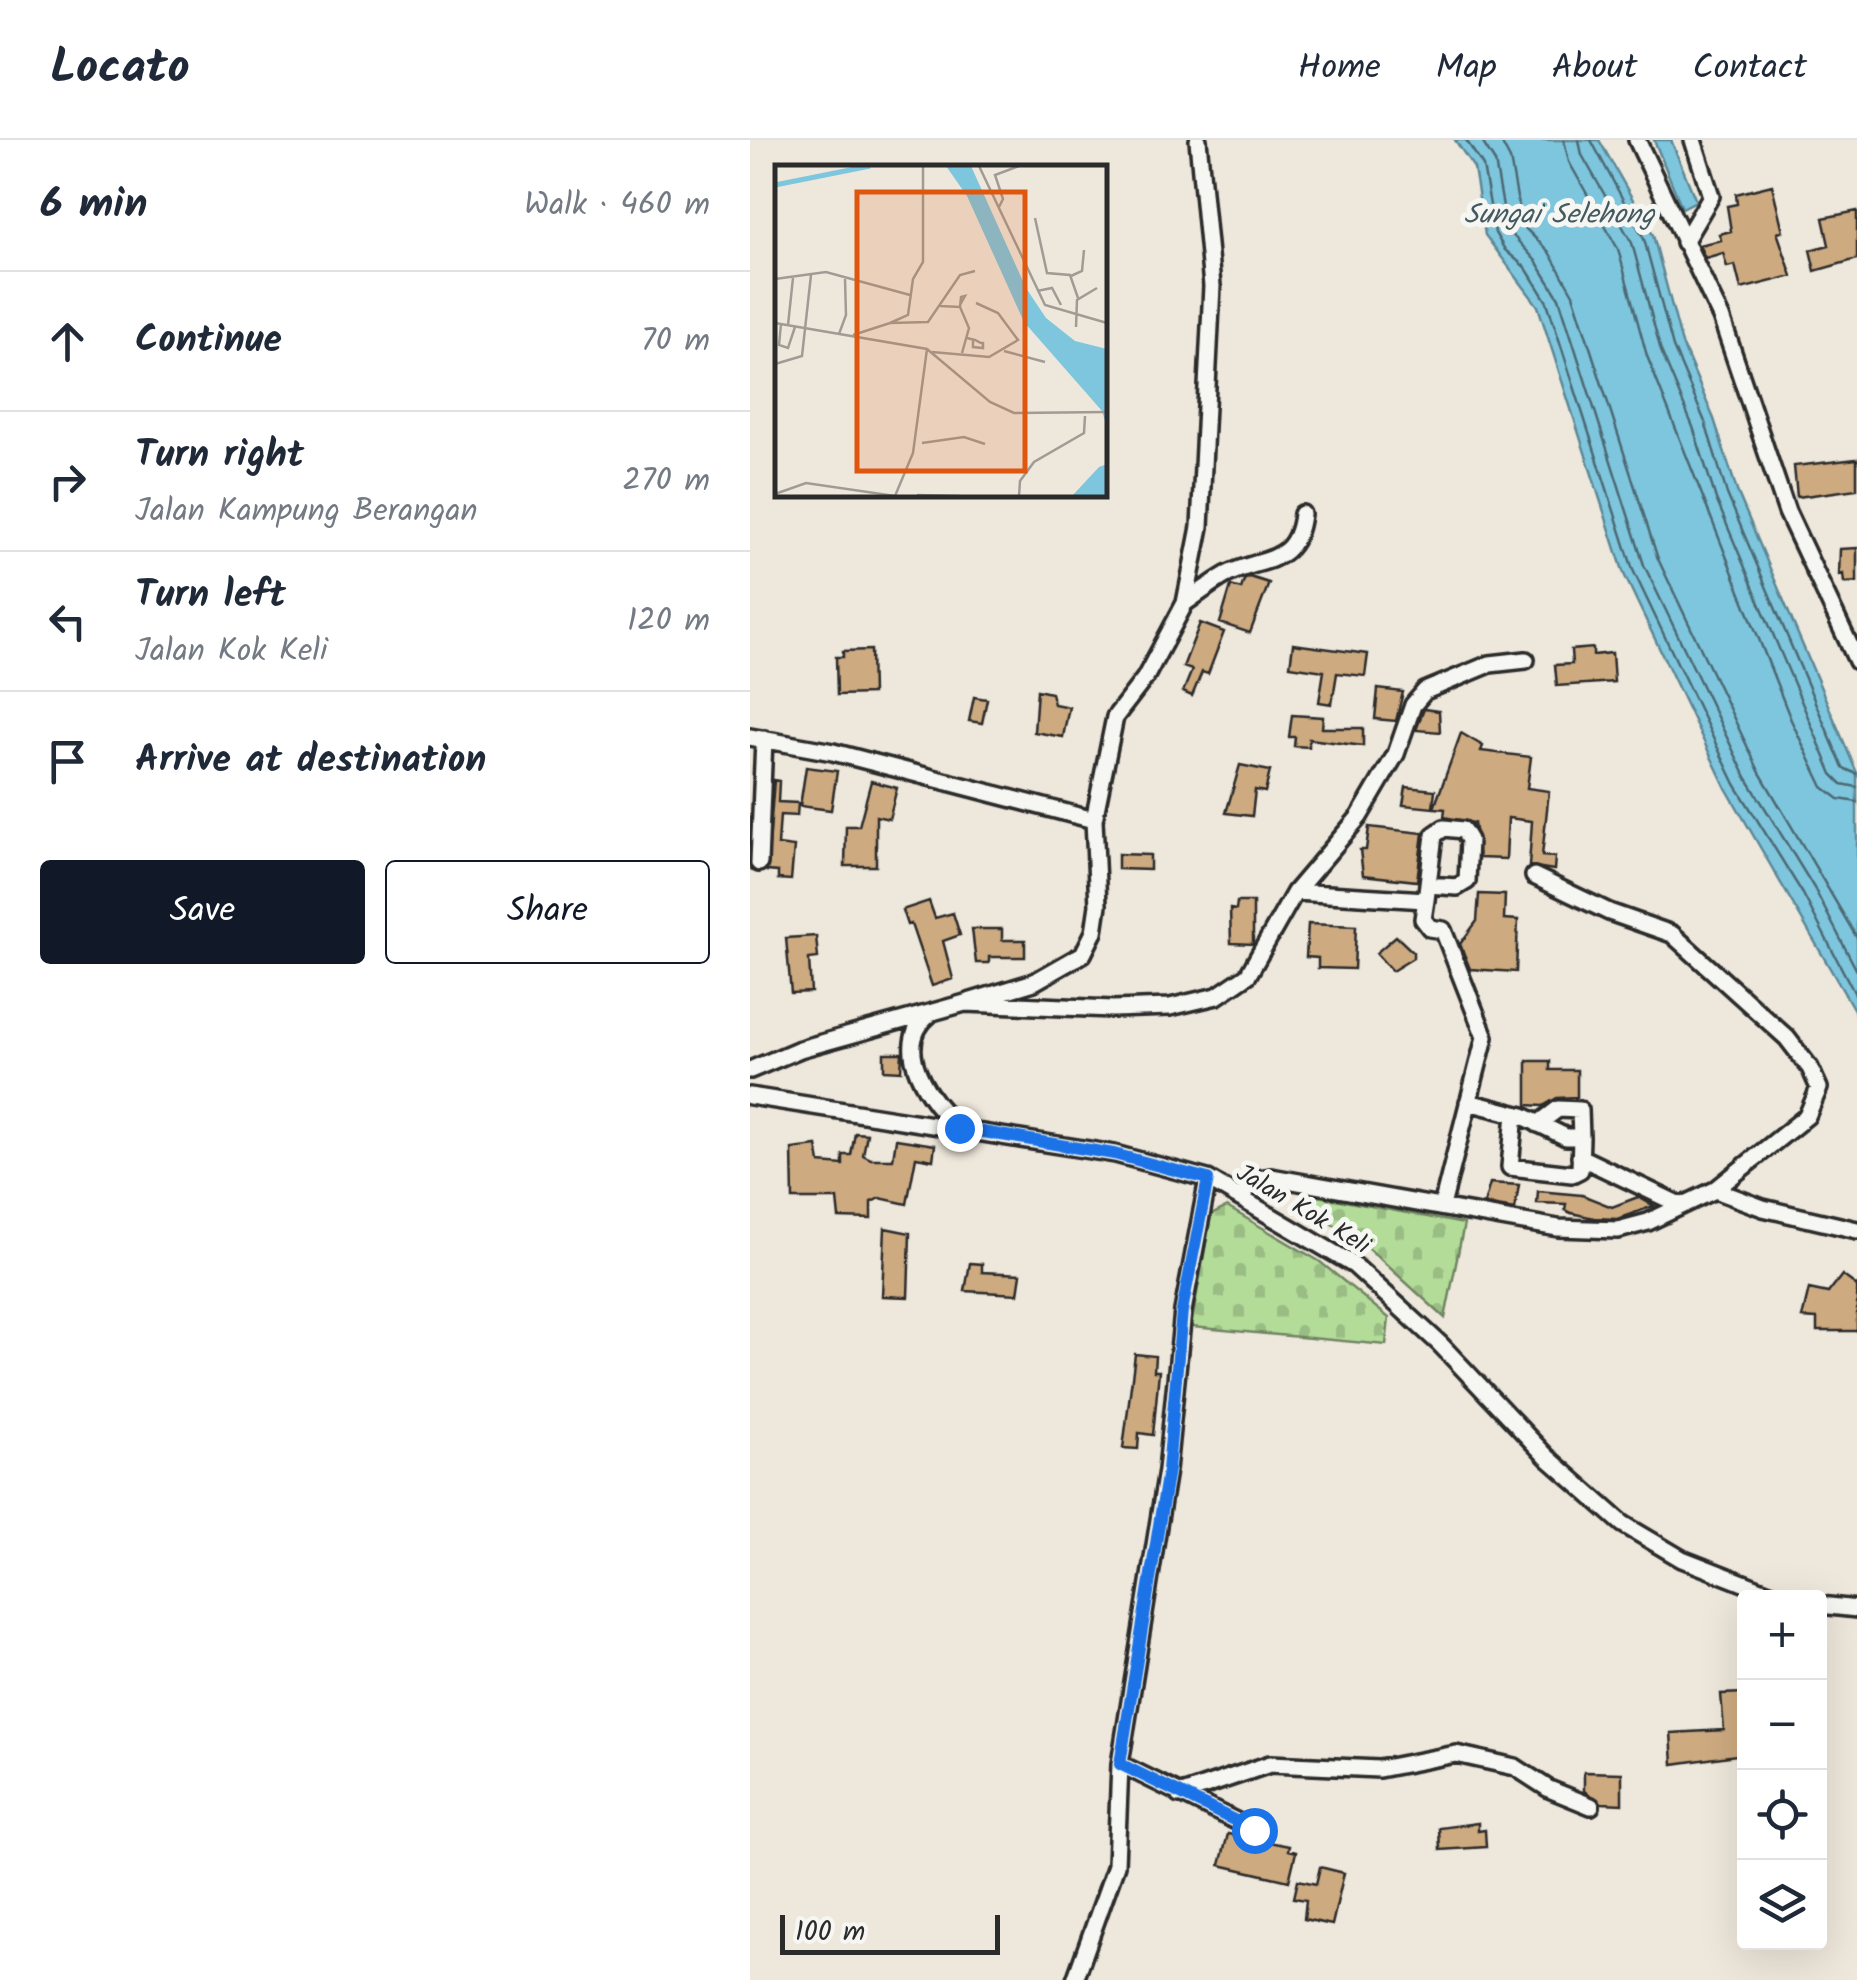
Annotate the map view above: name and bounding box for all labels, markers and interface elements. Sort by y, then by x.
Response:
text: Locato [50,31,190,107]
text: Home [1298,41,1381,97]
text: Map [1436,41,1497,97]
text: About [1552,41,1637,97]
text: Contact [1692,41,1807,97]
inset map [775,165,1108,498]
text: 6 min [40,172,148,239]
text: Walk · 460 m [524,180,710,231]
water label: Sungai Selehong [1464,193,1656,238]
text: Continue [135,311,282,371]
icon: ahead [40,314,95,369]
text: 70 m [641,316,710,367]
text: Turn right [135,426,304,486]
icon: right [40,454,95,509]
text: 270 m [622,456,710,507]
text: Jalan Kampung Berangan [135,486,478,537]
text: Turn left [135,566,286,626]
icon: left [40,594,95,649]
text: 120 m [627,596,710,647]
text: Jalan Kok Keli [135,626,328,677]
text: Arrive at destination [135,731,486,791]
icon: arrive [40,734,95,789]
button: Save [40,860,365,964]
button: Share [385,860,710,964]
route end [937,1106,983,1152]
street label: Jalan Kok Keli [1228,1154,1379,1266]
map controls [1737,1590,1827,1950]
button: + [1737,1590,1827,1680]
button: − [1737,1680,1827,1770]
button: locate [1737,1770,1827,1860]
route start [1232,1808,1278,1854]
button: layers [1737,1860,1827,1950]
scale bar [780,1910,1000,1954]
text: 100 m [795,1910,865,1955]

